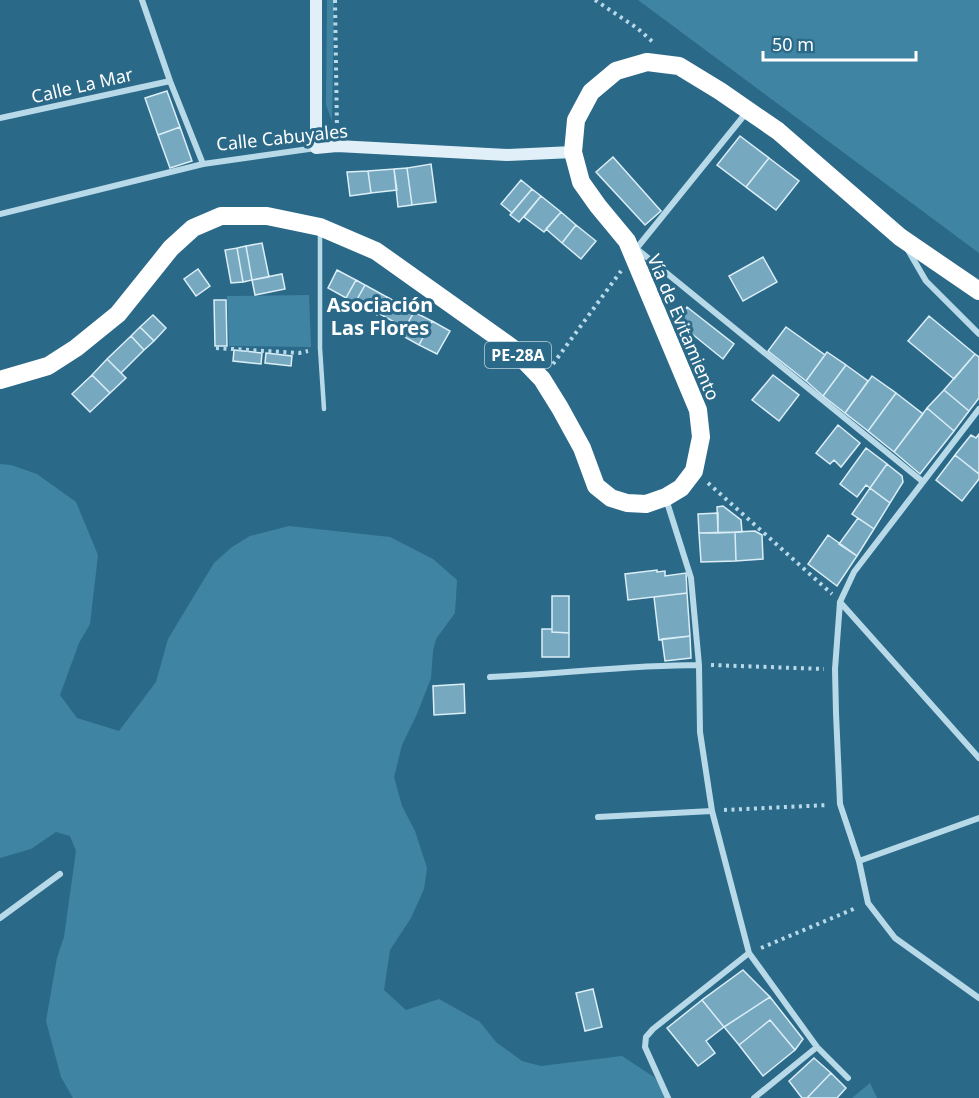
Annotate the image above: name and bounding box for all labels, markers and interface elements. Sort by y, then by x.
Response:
scale bar [763,24,916,62]
text: 50 m [772,32,814,56]
street label: Calle La Mar [29,62,136,108]
street label: Calle Cabuyales [215,118,349,156]
street label: Vía de Evitamiento [642,250,726,404]
district label: Asociación Las Flores [327,291,433,341]
road number: PE-28A [485,342,551,368]

